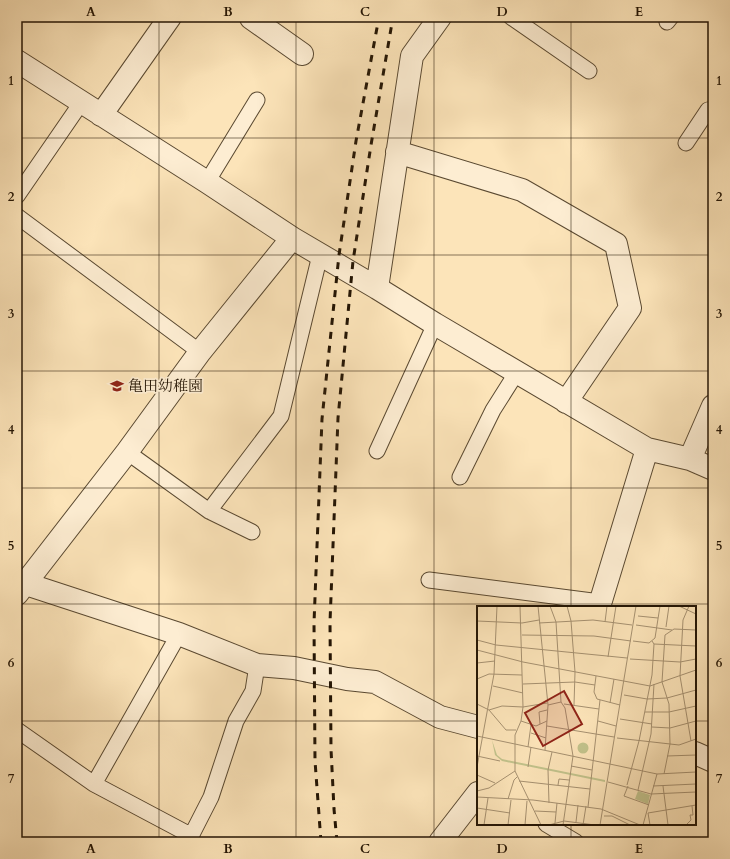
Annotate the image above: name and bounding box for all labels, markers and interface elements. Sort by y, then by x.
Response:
text: A [86,3,96,21]
text: B [223,3,233,21]
text: C [360,3,370,21]
text: D [496,3,508,21]
text: E [635,3,643,21]
text: 1 [8,72,14,90]
text: 1 [716,72,722,90]
text: 2 [8,188,15,206]
text: 2 [716,188,723,206]
text: 3 [8,305,15,323]
text: 3 [716,305,723,323]
place label: 亀田幼稚園 [128,376,203,396]
school or university icon: 亀田幼稚園 [109,378,125,394]
text: 4 [8,421,15,439]
text: 4 [716,421,723,439]
text: 5 [8,537,14,555]
text: 5 [716,537,722,555]
inset map [477,606,696,825]
text: 6 [8,654,15,672]
text: 6 [716,654,723,672]
text: 7 [8,770,15,788]
text: 7 [716,770,723,788]
text: A [86,840,96,858]
text: B [223,840,233,858]
text: C [360,840,370,858]
text: D [496,840,508,858]
text: E [635,840,643,858]

